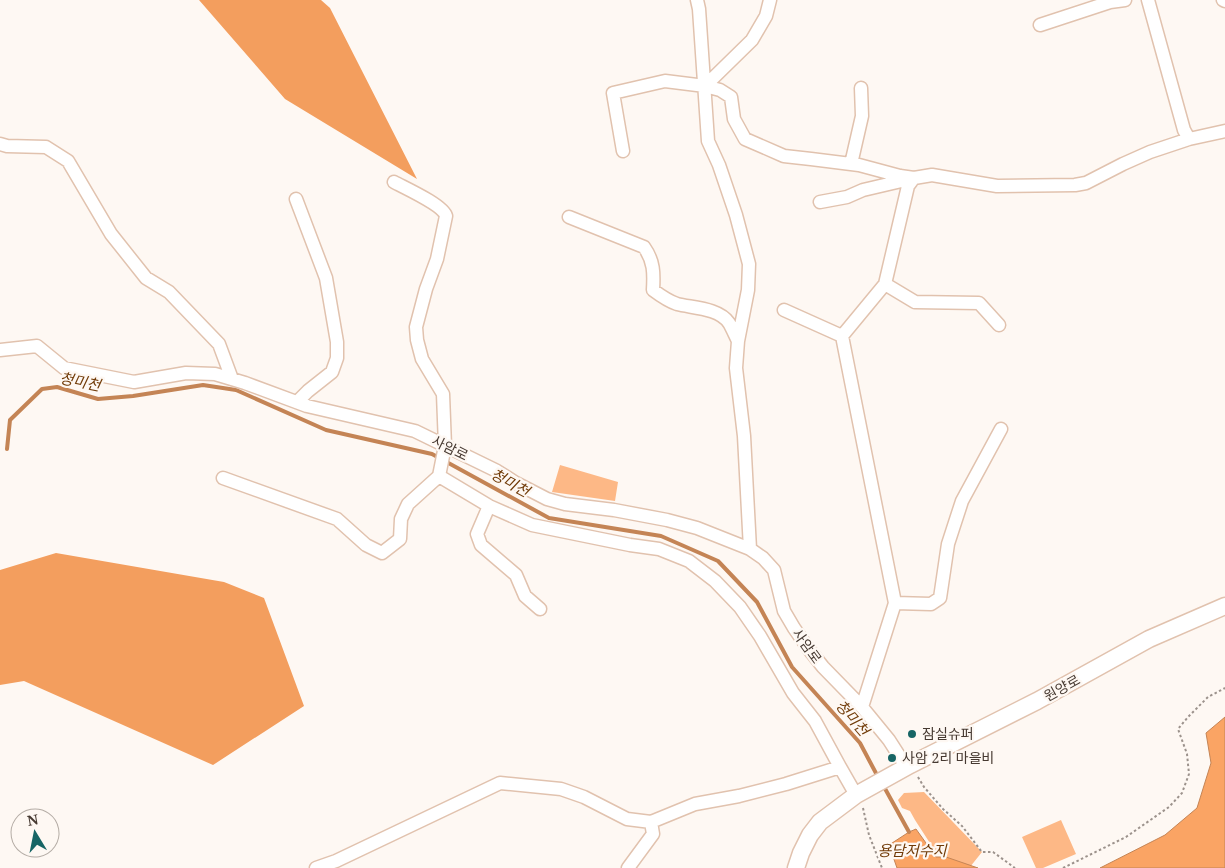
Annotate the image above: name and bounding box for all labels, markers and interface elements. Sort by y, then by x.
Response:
water label: 청미천 [58,367,105,395]
street label: 사암로 [429,431,472,465]
water label: 청미천 [488,463,535,502]
street label: 사암로 [788,624,827,667]
street label: 원양로 [1040,670,1083,705]
water label: 청미천 [832,695,875,741]
place label: 잠실슈퍼 [922,724,974,743]
marker: 잠실슈퍼 [906,728,918,740]
place label: 사암 2리 마을비 [902,748,994,767]
marker: 사암 2리 마을비 [886,752,898,764]
north arrow [10,808,60,858]
text: N [26,809,40,830]
water label: 용담저수지 [877,840,948,860]

